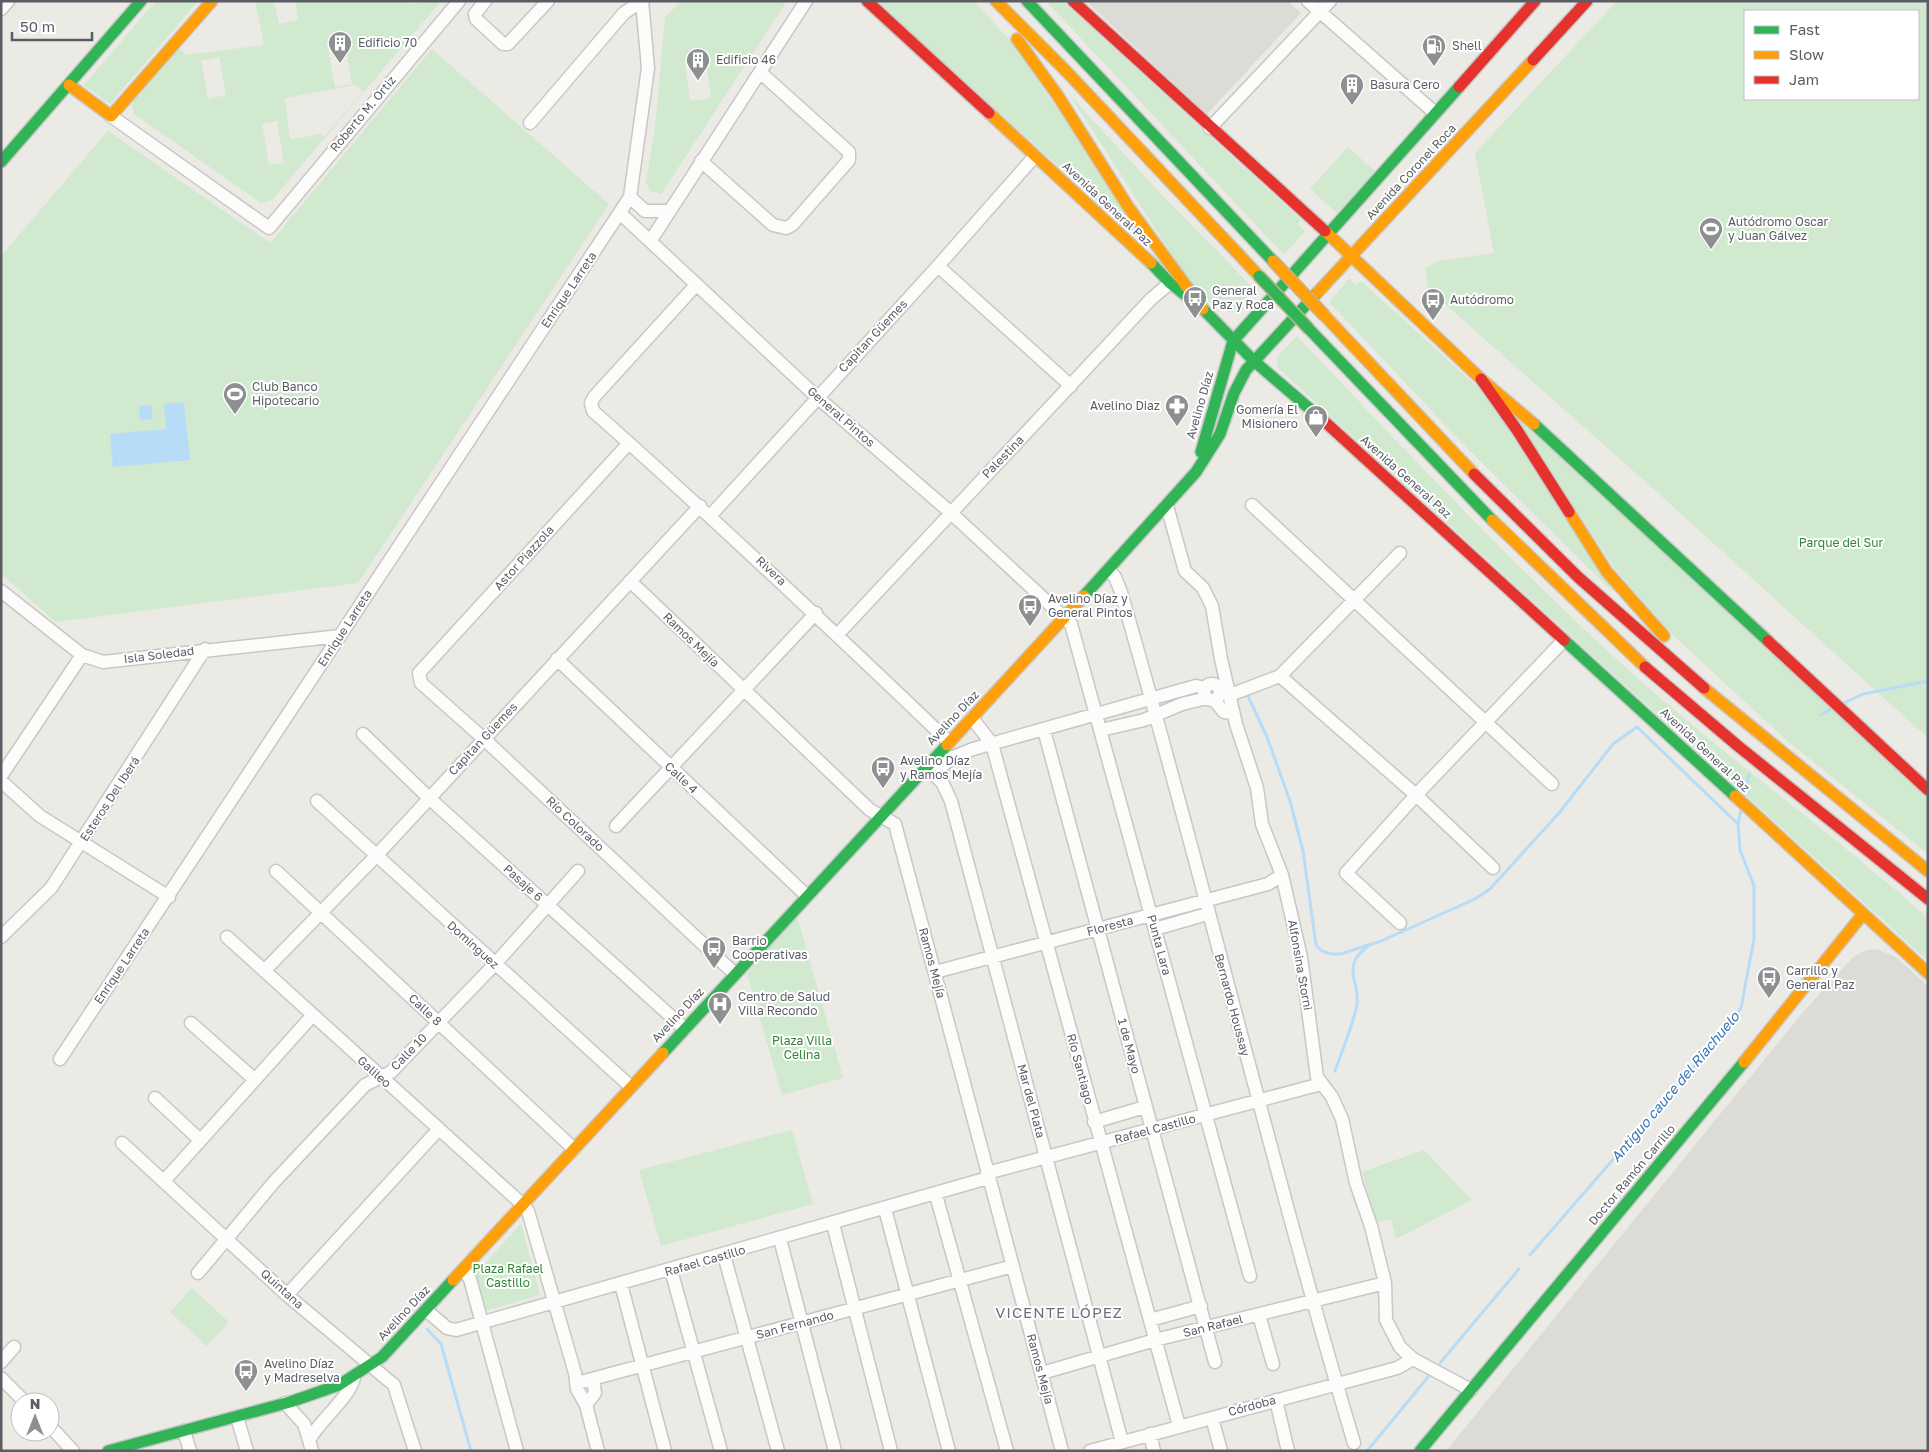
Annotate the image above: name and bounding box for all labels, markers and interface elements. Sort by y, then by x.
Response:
scale bar [12,10,92,42]
legend [1744,10,1919,100]
text: 50 m [20,17,55,35]
text: Fast [1789,20,1820,38]
building icon: Edificio 70 [327,30,353,64]
fuel station icon: Shell [1421,33,1447,67]
place label: Edificio 70 [358,35,417,50]
place label: Shell [1452,38,1482,53]
text: Slow [1789,45,1824,63]
building icon: Edificio 46 [685,47,711,81]
place label: Edificio 46 [716,52,776,67]
text: Jam [1789,70,1819,88]
building icon: Basura Cero [1339,72,1365,106]
street label: Roberto M. Ortiz [327,73,399,155]
place label: Basura Cero [1370,77,1440,92]
street label: Avenida Coronel Roca [1362,121,1459,223]
street label: Avenida General Paz [1059,158,1155,249]
place label: Autódromo Oscar y Juan Gálvez [1728,214,1829,243]
sports icon: Autódromo Oscar y Juan Gálvez [1698,216,1724,250]
street label: Enrique Larreta [538,249,600,331]
place label: General Paz y Roca [1212,283,1274,312]
bus stop icon: General Paz y Roca [1182,285,1208,319]
bus stop icon: Autódromo [1420,287,1446,321]
place label: Autódromo [1450,292,1514,307]
street label: Capitan Güemes [835,296,910,375]
street label: Avelino Díaz [1183,369,1216,441]
place label: Club Banco Hipotecario [252,379,319,408]
sports icon: Club Banco Hipotecario [222,381,248,415]
street label: General Pintos [804,383,878,450]
pharmacy icon: Avelino Diaz [1164,393,1190,427]
place label: Avelino Diaz [1090,398,1160,413]
place label: Gomería El Misionero [1236,402,1298,431]
shop icon: Gomería El Misionero [1303,404,1329,438]
street label: Palestina [979,432,1027,481]
street label: Avenida General Paz [1358,432,1455,521]
street label: Astor Piazzola [491,522,557,593]
park label: Parque del Sur [1799,535,1884,550]
street label: Rivera [753,553,790,588]
street label: Enrique Larreta [314,586,375,669]
place label: Avelino Díaz y General Pintos [1048,591,1133,620]
bus stop icon: Avelino Díaz y General Pintos [1017,593,1043,627]
street label: Ramos Mejía [660,609,723,670]
street label: Isla Soledad [123,643,195,666]
street label: Avelino Díaz [923,687,982,748]
street label: Capitan Güemes [445,699,520,778]
street label: Avenida General Paz [1657,704,1753,795]
street label: Esteros Del Iberá [77,753,143,844]
place label: Avelino Díaz y Ramos Mejía [900,753,982,782]
bus stop icon: Avelino Díaz y Ramos Mejía [870,755,896,789]
street label: Calle 4 [662,759,701,797]
street label: Río Colorado [543,793,607,854]
street label: Pasaje 6 [500,861,546,904]
street label: Floresta [1085,912,1135,939]
street label: Punta Lara [1144,913,1175,977]
street label: Dominguez [444,917,502,972]
street label: Alfonsina Storni [1285,918,1316,1011]
street label: Enrique Larreta [91,925,153,1007]
street label: Ramos Mejía [916,926,949,1000]
place label: Barrio Cooperativas [732,933,808,962]
bus stop icon: Barrio Cooperativas [701,935,727,969]
street label: Bernardo Houssay [1212,952,1253,1058]
place label: Carrillo y General Paz [1786,963,1855,992]
bus stop icon: Carrillo y General Paz [1756,965,1782,999]
street label: Avelino Díaz [648,984,707,1045]
place label: Centro de Salud Villa Recondo [738,989,830,1018]
street label: Calle 8 [406,991,445,1029]
hospital icon: Centro de Salud Villa Recondo [707,991,733,1025]
water label: Antiguo cauce del Riachuelo [1607,1007,1744,1165]
street label: 1 de Mayo [1115,1017,1144,1075]
street label: Calle 10 [387,1030,430,1073]
street label: Río Santiago [1064,1032,1097,1106]
park label: Plaza Villa Celina [772,1033,832,1062]
street label: Galileo [354,1053,394,1091]
street label: Mar del Plata [1014,1062,1049,1139]
street label: Rafael Castillo [1113,1110,1197,1147]
street label: Doctor Ramón Carrillo [1585,1121,1678,1228]
street label: Rafael Castillo [663,1242,747,1279]
park label: Plaza Rafael Castillo [473,1261,544,1290]
street label: Quintana [258,1266,307,1312]
street label: Avelino Díaz [374,1282,433,1343]
district label: VICENTE LÓPEZ [995,1303,1123,1321]
street label: San Fernando [754,1307,835,1342]
street label: San Rafael [1181,1311,1245,1340]
street label: Ramos Mejía [1024,1332,1057,1406]
place label: Avelino Díaz y Madreselva [264,1356,340,1385]
bus stop icon: Avelino Díaz y Madreselva [233,1358,259,1392]
north arrow [10,1392,60,1442]
street label: Córdoba [1226,1392,1277,1419]
text: N [30,1395,40,1412]

